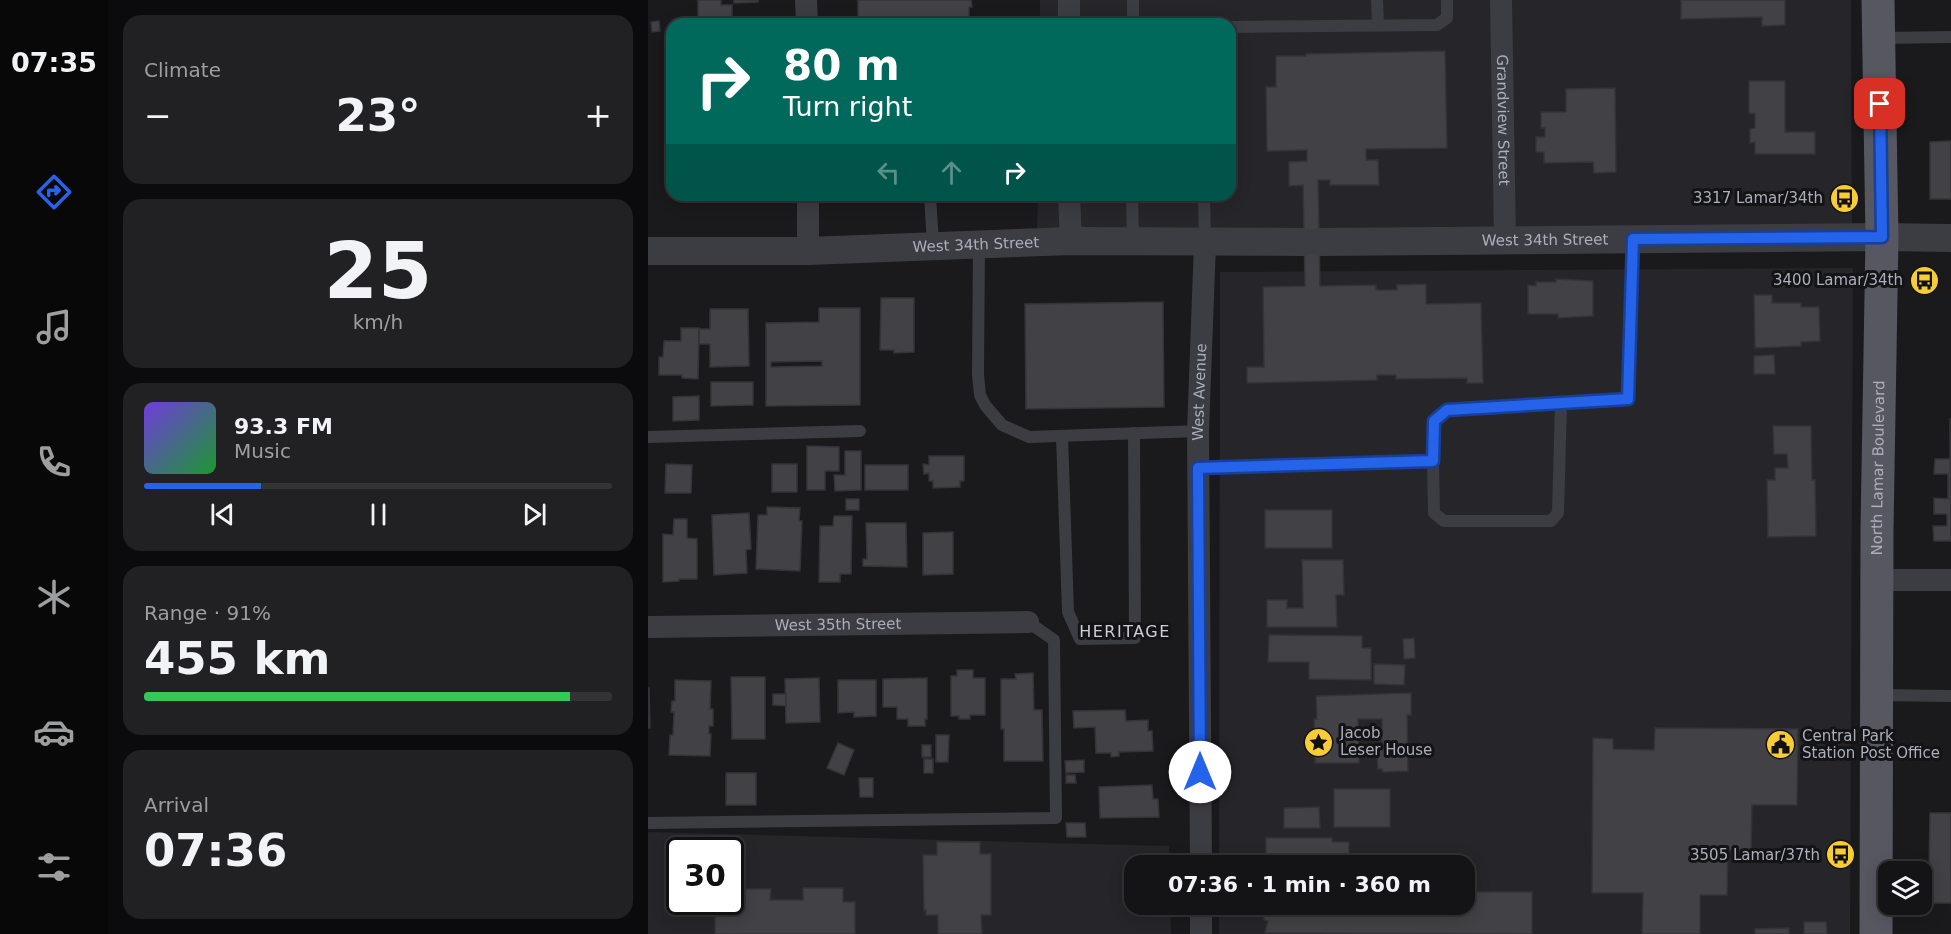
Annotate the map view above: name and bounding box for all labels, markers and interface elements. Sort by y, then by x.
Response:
text: 80 m [783,41,900,90]
icon: right [684,42,762,120]
text: 07:35 [11,47,97,78]
street label: Grandview Street [1493,54,1513,186]
text: Climate [144,58,221,82]
pin [1854,78,1905,129]
icon: arrive [1863,87,1896,120]
text: 23° [335,89,421,142]
text: Turn right [783,91,912,122]
text: − [144,96,172,135]
text: + [584,96,612,135]
icon: left [872,156,905,189]
icon: ahead [935,156,968,189]
icon: right [998,156,1031,189]
icon: directions [33,171,75,213]
bus stop icon: 3317 Lamar/34th [1828,182,1860,214]
place label: 3317 Lamar/34th [1693,189,1823,207]
text: 25 [324,226,432,316]
street label: West 34th Street [1482,230,1608,250]
street label: West 34th Street [912,233,1040,256]
bus stop icon: 3400 Lamar/34th [1908,264,1940,296]
place label: 3400 Lamar/34th [1773,271,1903,289]
icon: music [33,306,75,348]
text: km/h [353,310,403,334]
street label: West Avenue [1189,343,1210,441]
street label: North Lamar Boulevard [1868,380,1889,556]
text: 93.3 FM [234,414,333,439]
text: Music [234,439,291,463]
icon: phone [33,441,75,483]
icon: previous [206,498,239,531]
icon: pause [362,498,395,531]
icon: next [518,498,551,531]
icon: climate [33,576,75,618]
text: Range · 91% [144,601,271,625]
street label: West 35th Street [775,615,902,634]
district label: HERITAGE [1079,622,1171,641]
text: 455 km [144,632,330,685]
icon: car [33,711,75,753]
place label: Jacob Leser House [1339,724,1432,759]
place icon: Jacob Leser House [1303,726,1335,758]
place label: Central Park Station Post Office [1802,727,1940,762]
public building icon: Central Park Station Post Office [1765,729,1797,761]
position arrow [1168,740,1232,804]
text: Arrival [144,793,209,817]
text: 07:36 [144,824,287,877]
speed limit sign: 30 [666,837,744,915]
bus stop icon: 3505 Lamar/37th [1825,839,1857,871]
icon: filters [33,846,75,888]
place label: 3505 Lamar/37th [1690,846,1820,864]
map controls [1878,861,1932,915]
button: layers [1878,861,1932,915]
text: 07:36 · 1 min · 360 m [1168,872,1431,897]

